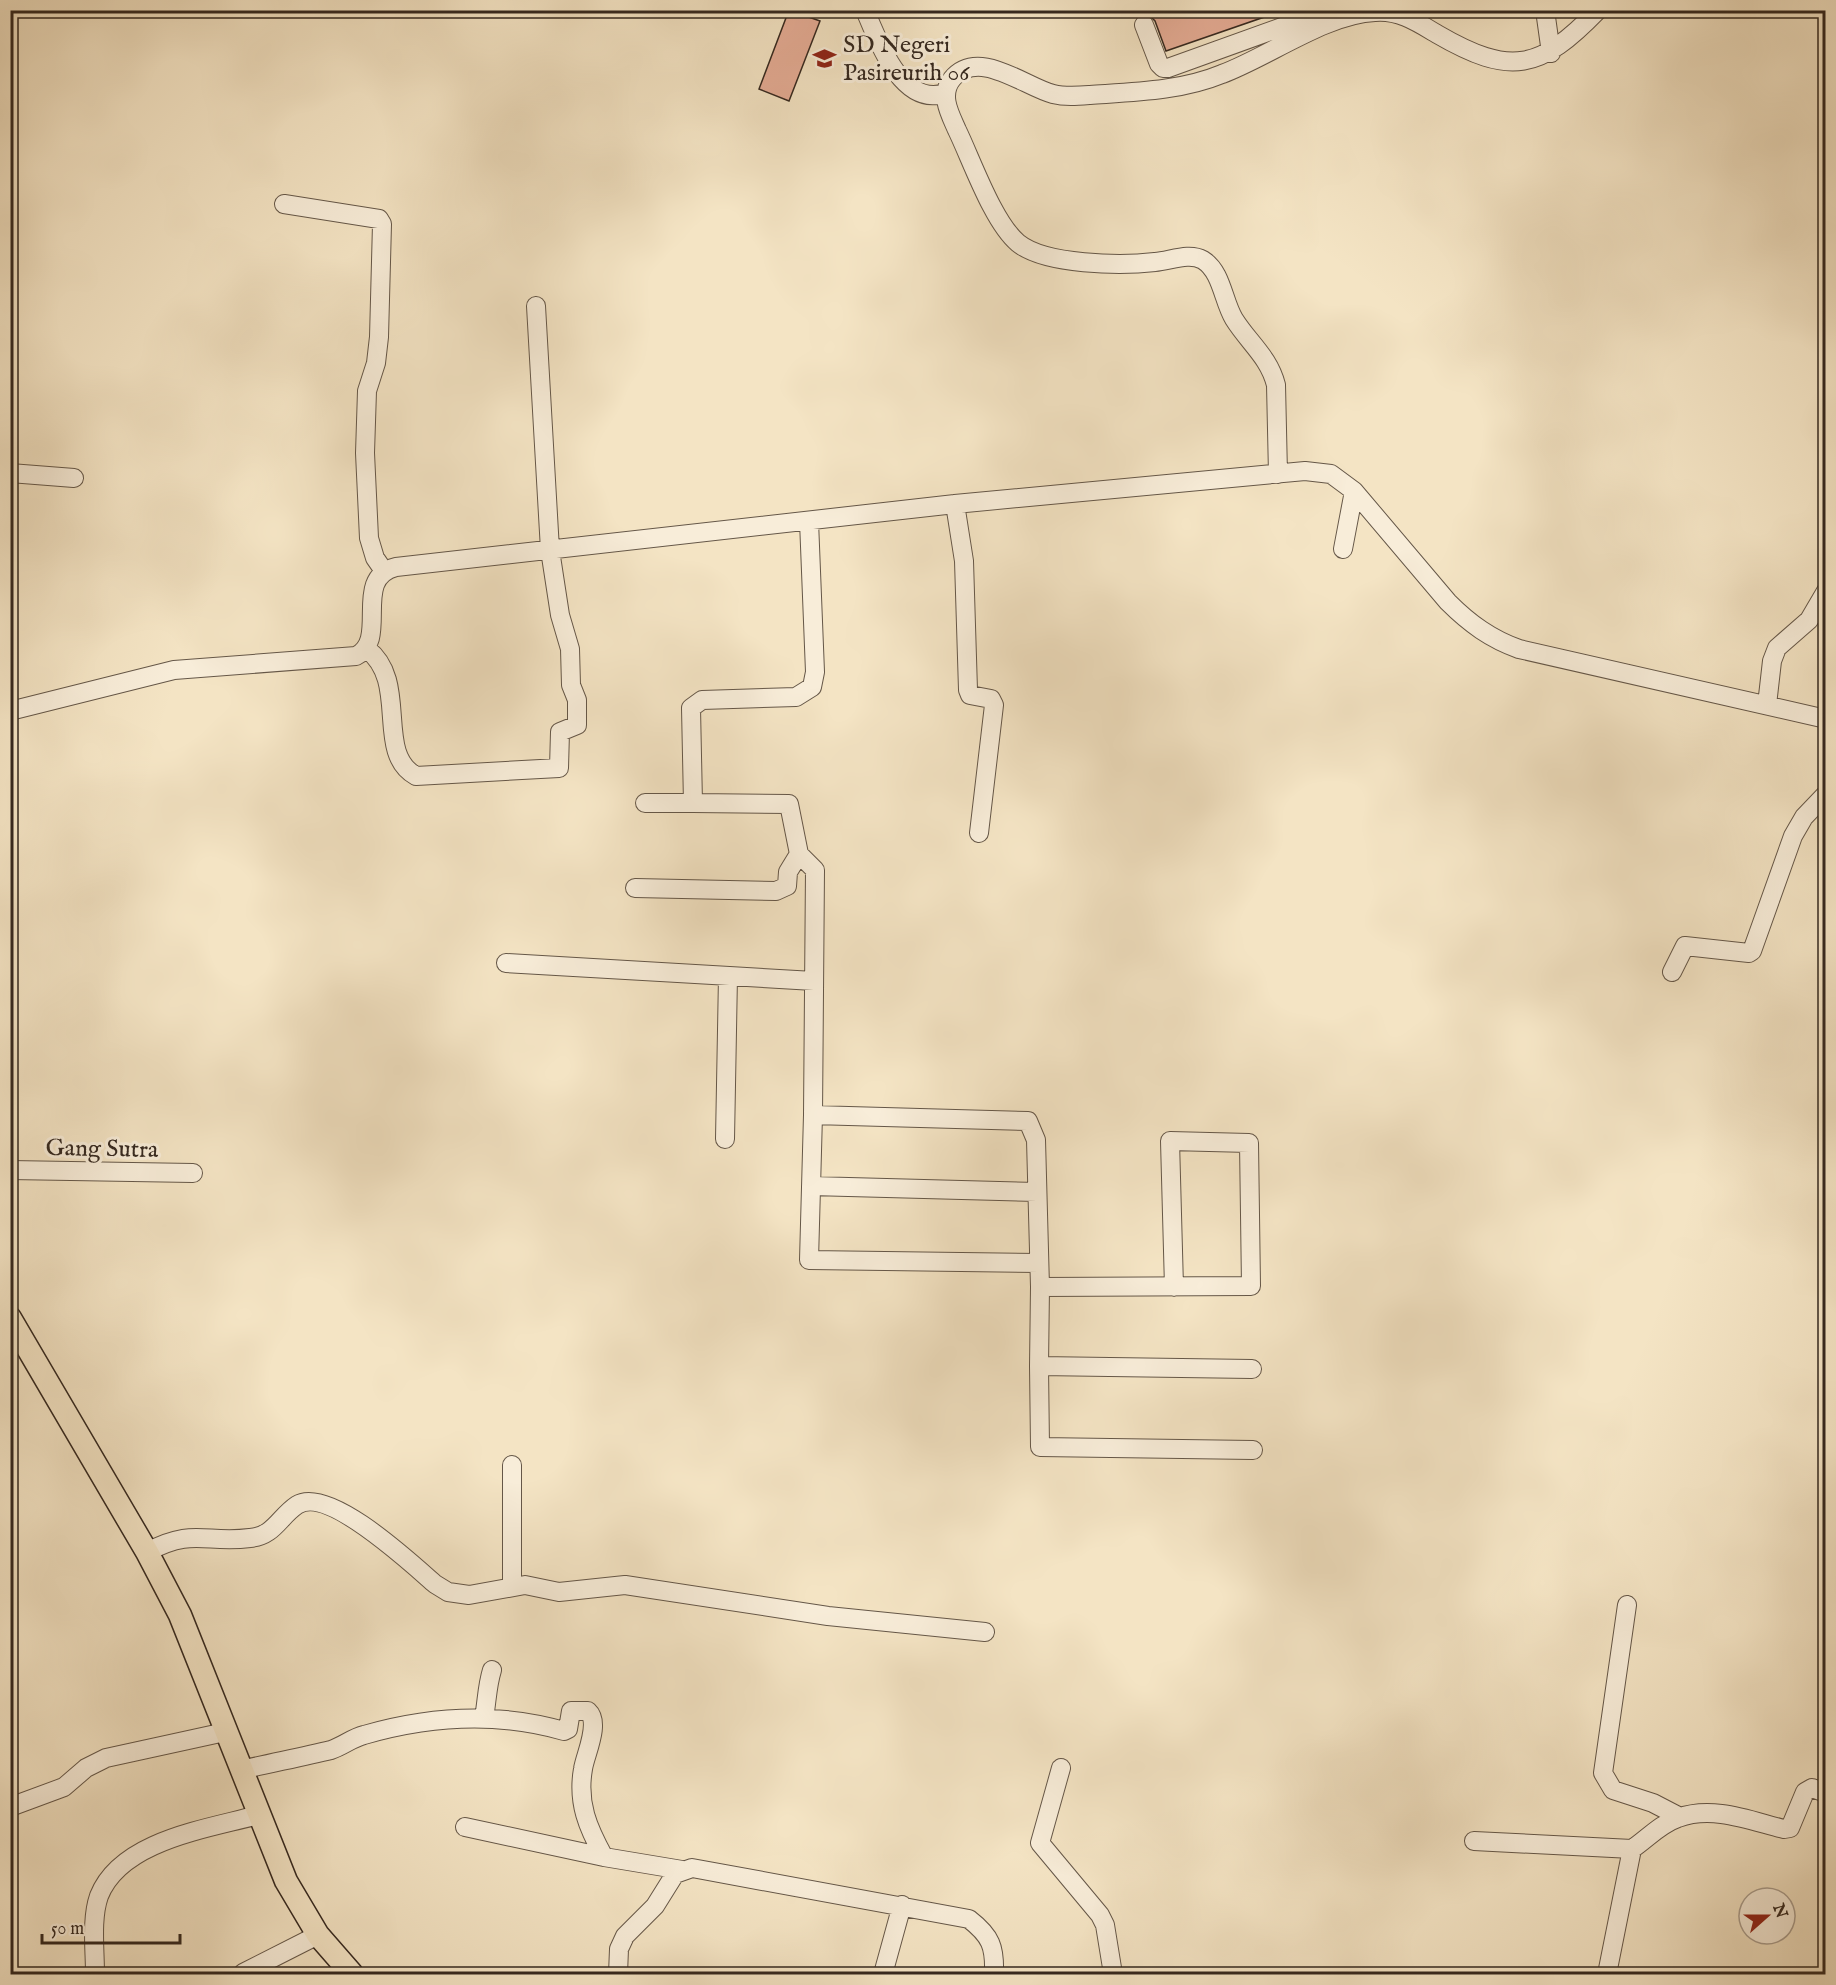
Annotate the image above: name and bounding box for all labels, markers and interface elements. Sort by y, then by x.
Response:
place label: SD Negeri Pasireurih 06 [843,30,970,89]
school or university icon: SD Negeri Pasireurih 06 [812,45,838,71]
street label: Gang Sutra [45,1133,159,1166]
north arrow [1737,1886,1797,1946]
text: N [1767,1900,1791,1922]
scale bar [42,1907,180,1945]
text: 50 m [51,1918,84,1941]

